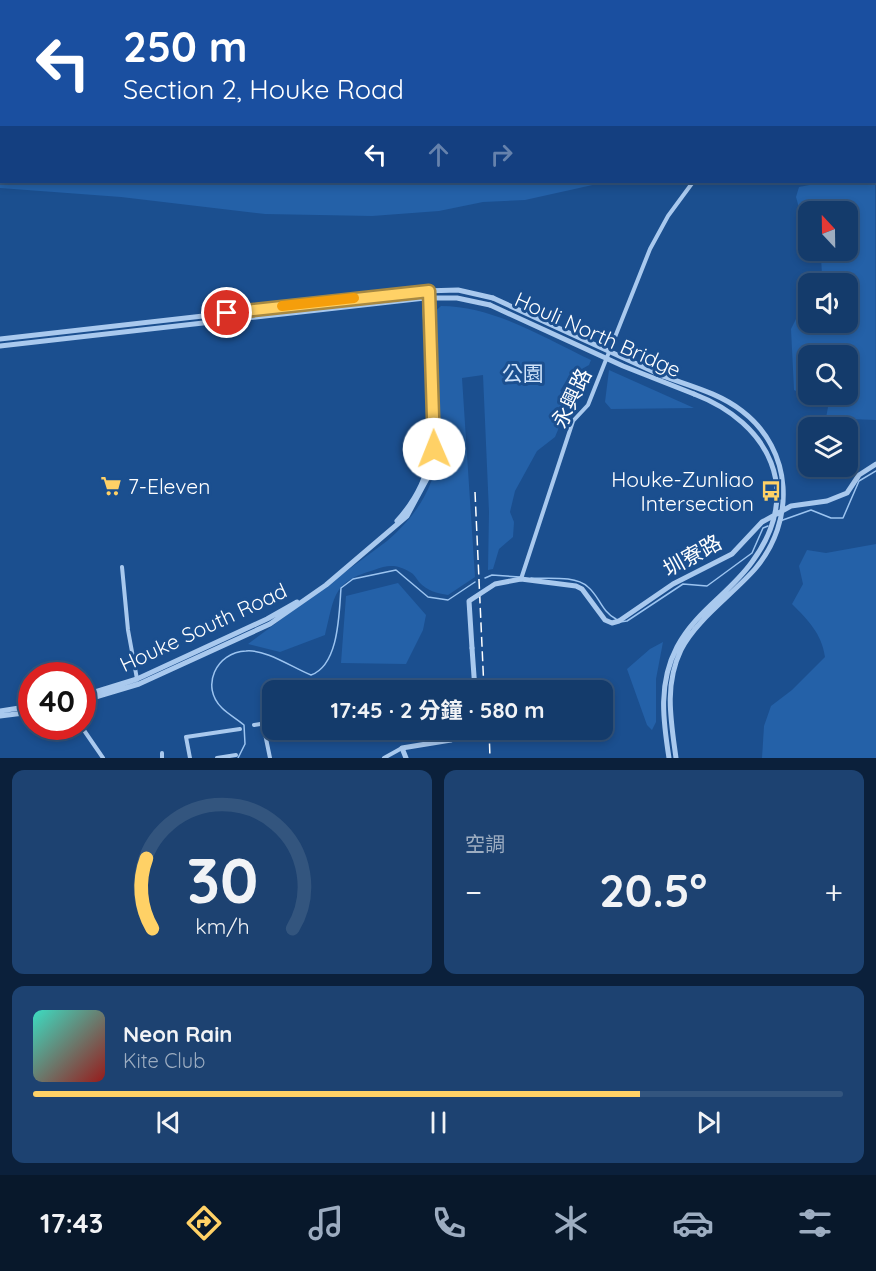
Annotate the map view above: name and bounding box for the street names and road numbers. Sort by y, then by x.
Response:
street label: Houli North Bridge [511,286,685,382]
street label: 永興路 [546,364,596,432]
street label: 圳寮路 [658,528,726,582]
street label: Houke South Road [115,577,291,677]

